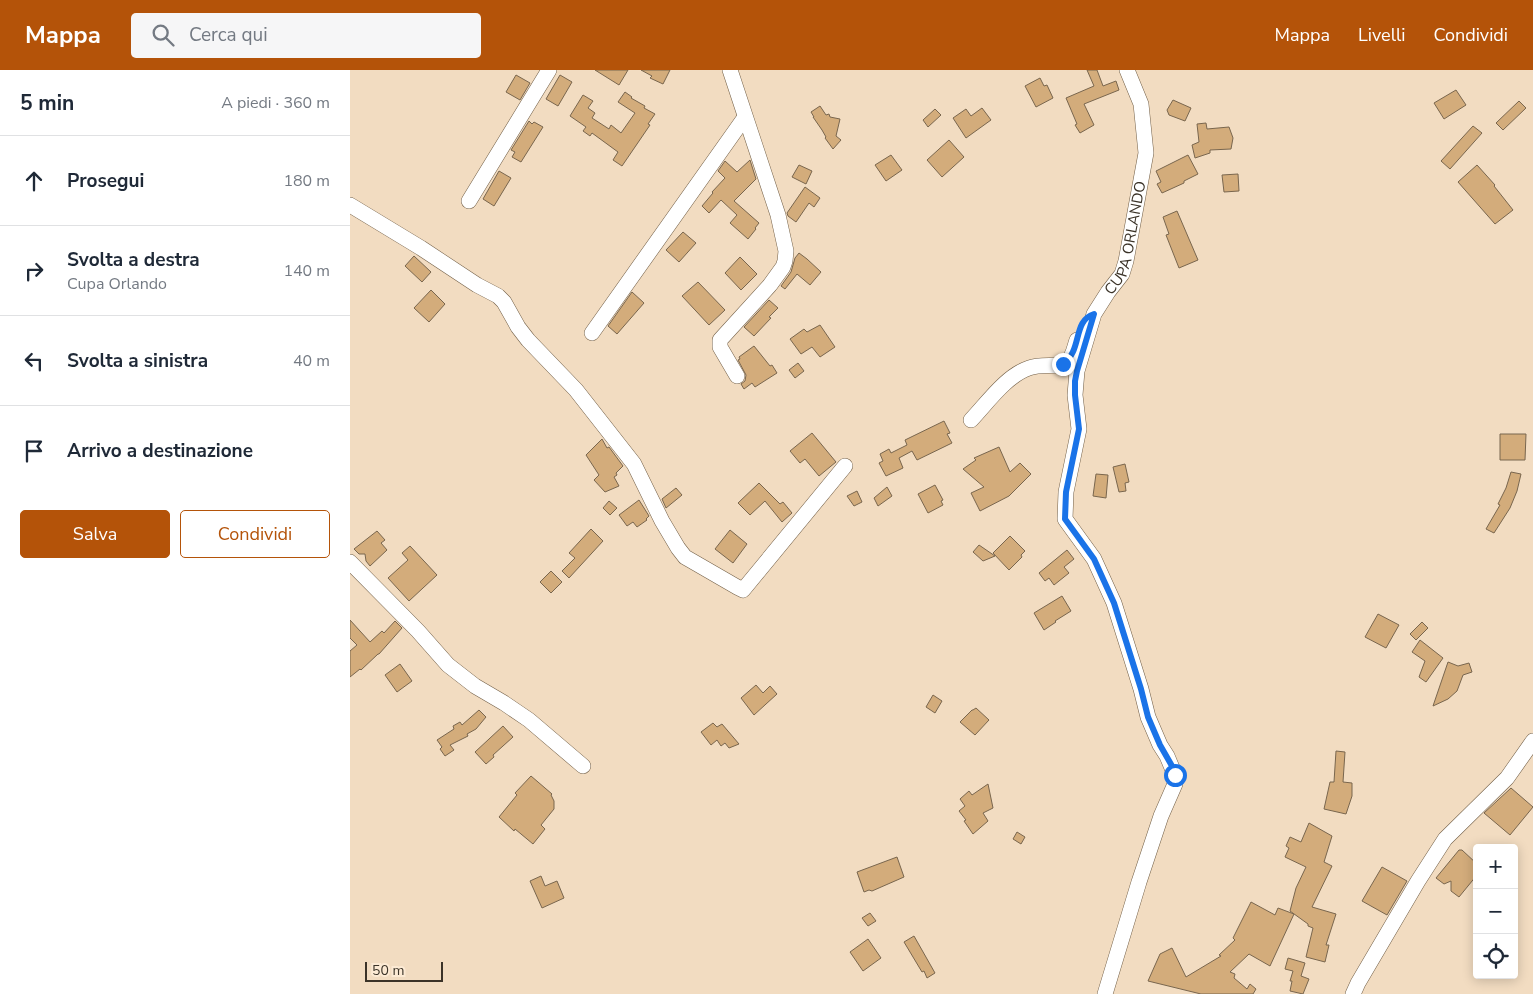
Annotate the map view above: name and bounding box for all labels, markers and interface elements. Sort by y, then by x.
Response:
search box [131,13,481,58]
text: Mappa [25,19,101,51]
icon: search [149,21,177,49]
text: Cerca qui [189,22,268,48]
text: Mappa [1275,23,1330,47]
text: Livelli [1358,23,1405,47]
text: Condividi [1433,23,1508,47]
text: 5 min [20,89,74,117]
text: A piedi · 360 m [221,92,330,114]
icon: ahead [20,167,48,195]
text: Prosegui [67,168,144,194]
text: 180 m [283,170,330,192]
street label: CUPA ORLANDO [1100,179,1151,299]
text: Svolta a destra [67,247,200,273]
icon: right [20,257,48,285]
text: 140 m [283,260,330,282]
text: Cupa Orlando [67,273,167,295]
icon: left [20,347,48,375]
text: Svolta a sinistra [67,348,208,374]
text: 40 m [293,350,330,372]
route end [1052,353,1075,376]
icon: arrive [20,437,48,465]
text: Arrivo a destinazione [67,438,253,464]
button: Salva [20,510,170,558]
button: Condividi [180,510,330,558]
route start [1164,764,1187,787]
map controls [1473,844,1518,979]
button: + [1473,844,1518,889]
button: − [1473,889,1518,934]
button: locate [1473,934,1518,979]
scale bar [365,959,442,982]
text: 50 m [372,961,404,980]

